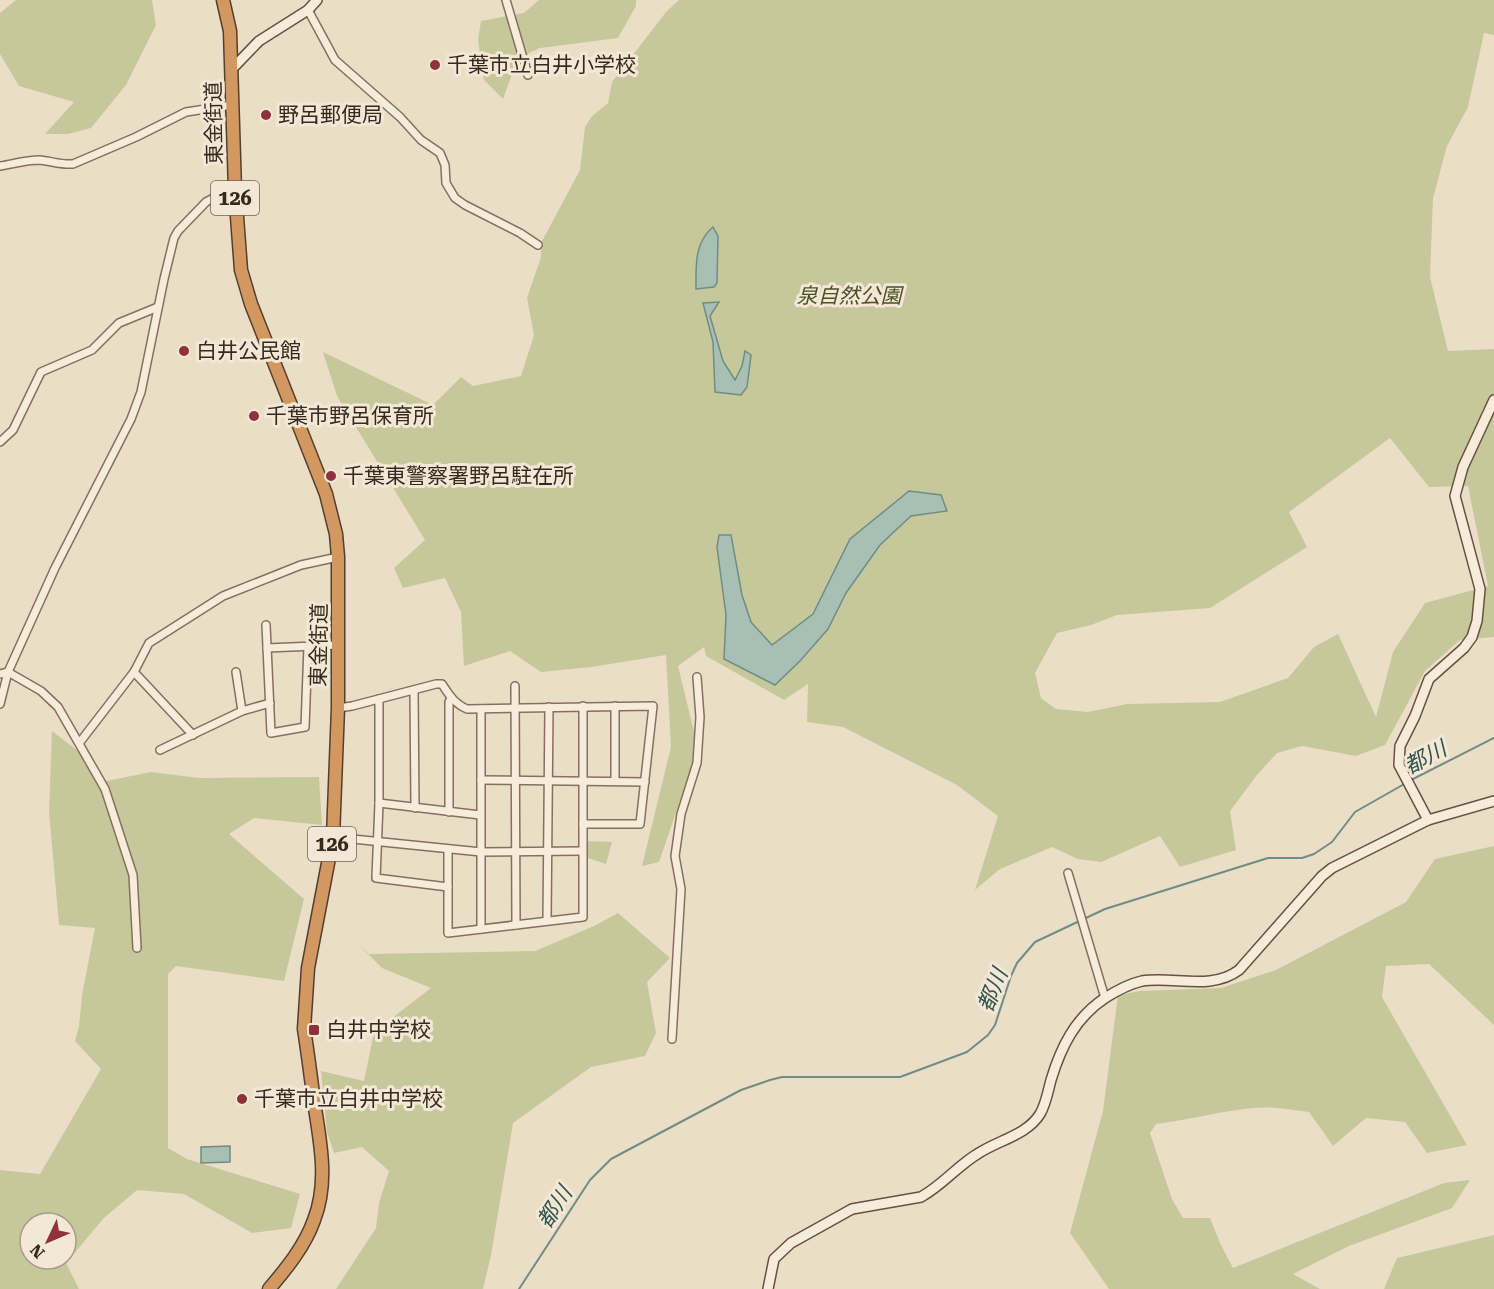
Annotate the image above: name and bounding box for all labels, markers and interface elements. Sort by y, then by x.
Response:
place label: 千葉市立白井小学校 [447,53,636,77]
marker: 千葉市立白井小学校 [428,58,442,72]
street label: 東金街道 [201,81,227,165]
place label: 野呂郵便局 [278,103,383,127]
marker: 野呂郵便局 [259,108,273,122]
road number: 126 [211,181,259,215]
park label: 泉自然公園 [797,284,904,308]
place label: 白井公民館 [196,339,301,363]
marker: 白井公民館 [177,344,191,358]
place label: 千葉市野呂保育所 [266,404,434,428]
marker: 千葉市野呂保育所 [247,409,261,423]
place label: 千葉東警察署野呂駐在所 [343,464,574,488]
marker: 千葉東警察署野呂駐在所 [324,469,338,483]
street label: 東金街道 [306,603,332,687]
water label: 都川 [1400,735,1452,779]
road number: 126 [308,827,356,861]
water label: 都川 [973,963,1013,1015]
place label: 白井中学校 [326,1018,431,1042]
marker: 白井中学校 [307,1023,321,1037]
place label: 千葉市立白井中学校 [254,1087,443,1111]
marker: 千葉市立白井中学校 [235,1092,249,1106]
water label: 都川 [532,1180,578,1233]
north arrow [18,1211,78,1271]
text: N [26,1240,49,1262]

